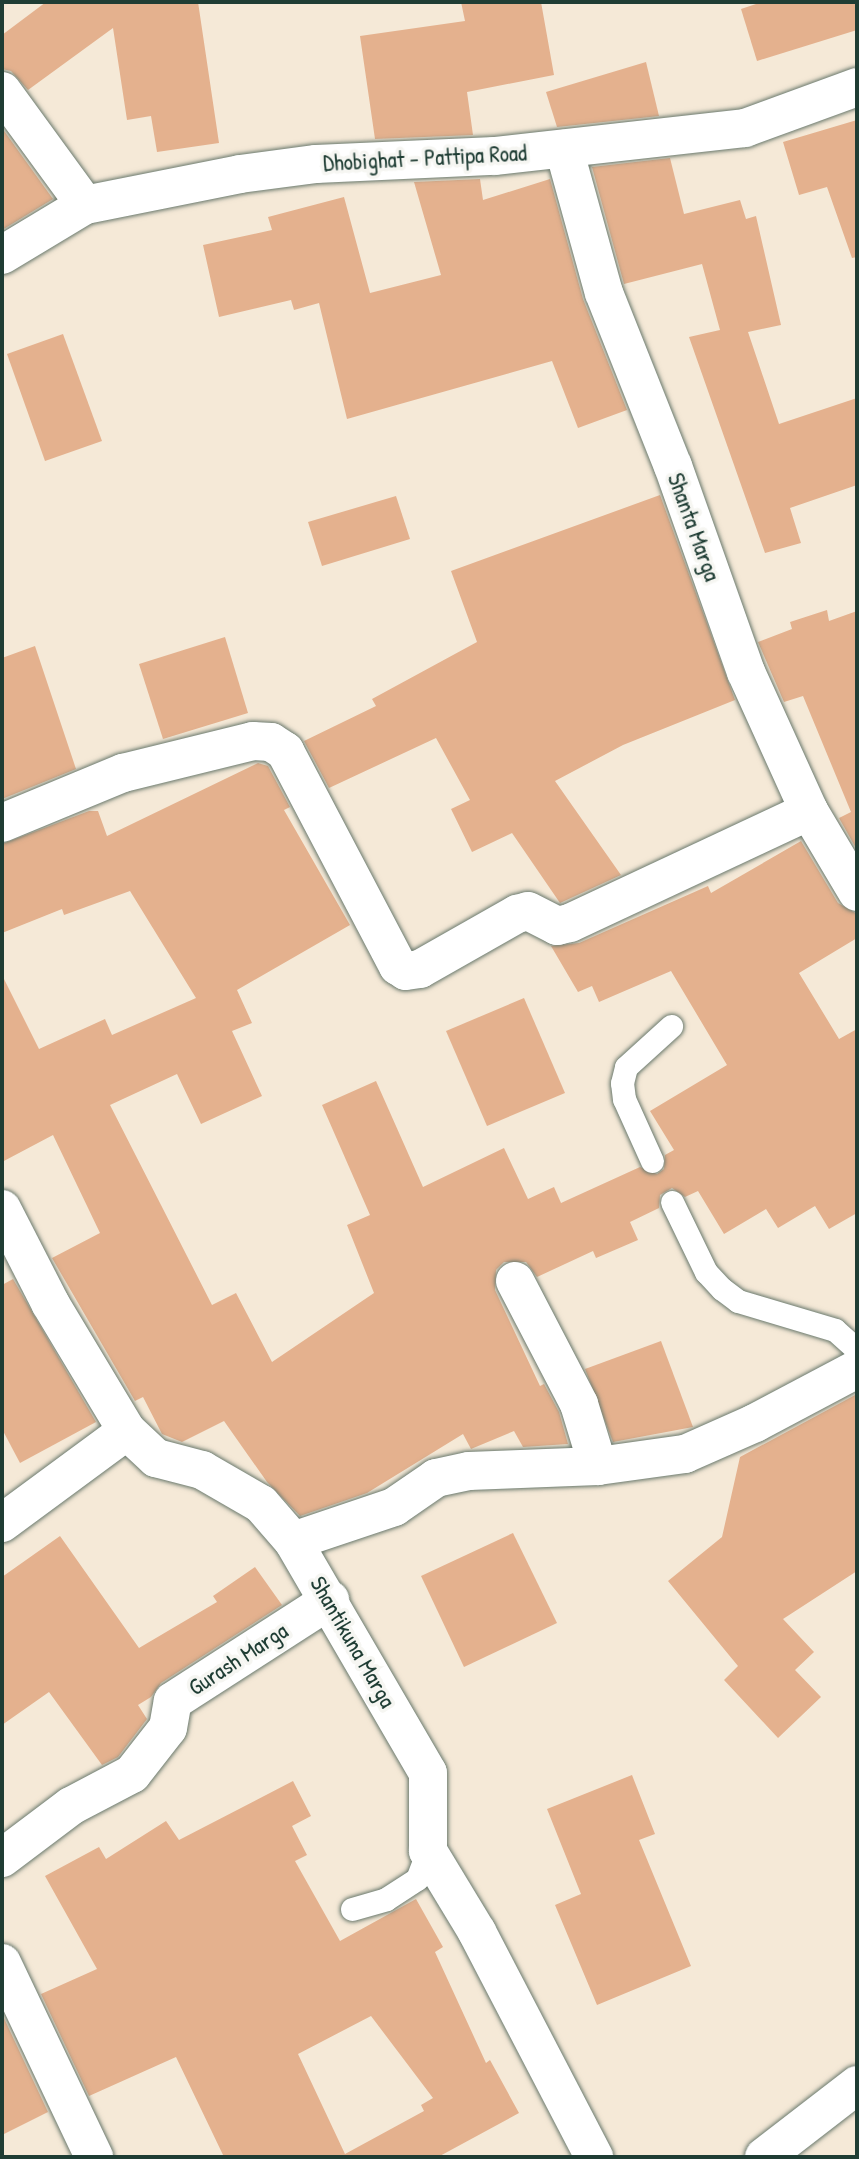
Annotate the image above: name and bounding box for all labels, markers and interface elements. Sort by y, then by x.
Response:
street label: Dhobighat - Pattipa Road [322,139,528,177]
street label: Shanta Marga [662,469,726,585]
street label: Shantikuna Marga [304,1571,402,1713]
street label: Gurash Marga [183,1617,293,1701]

